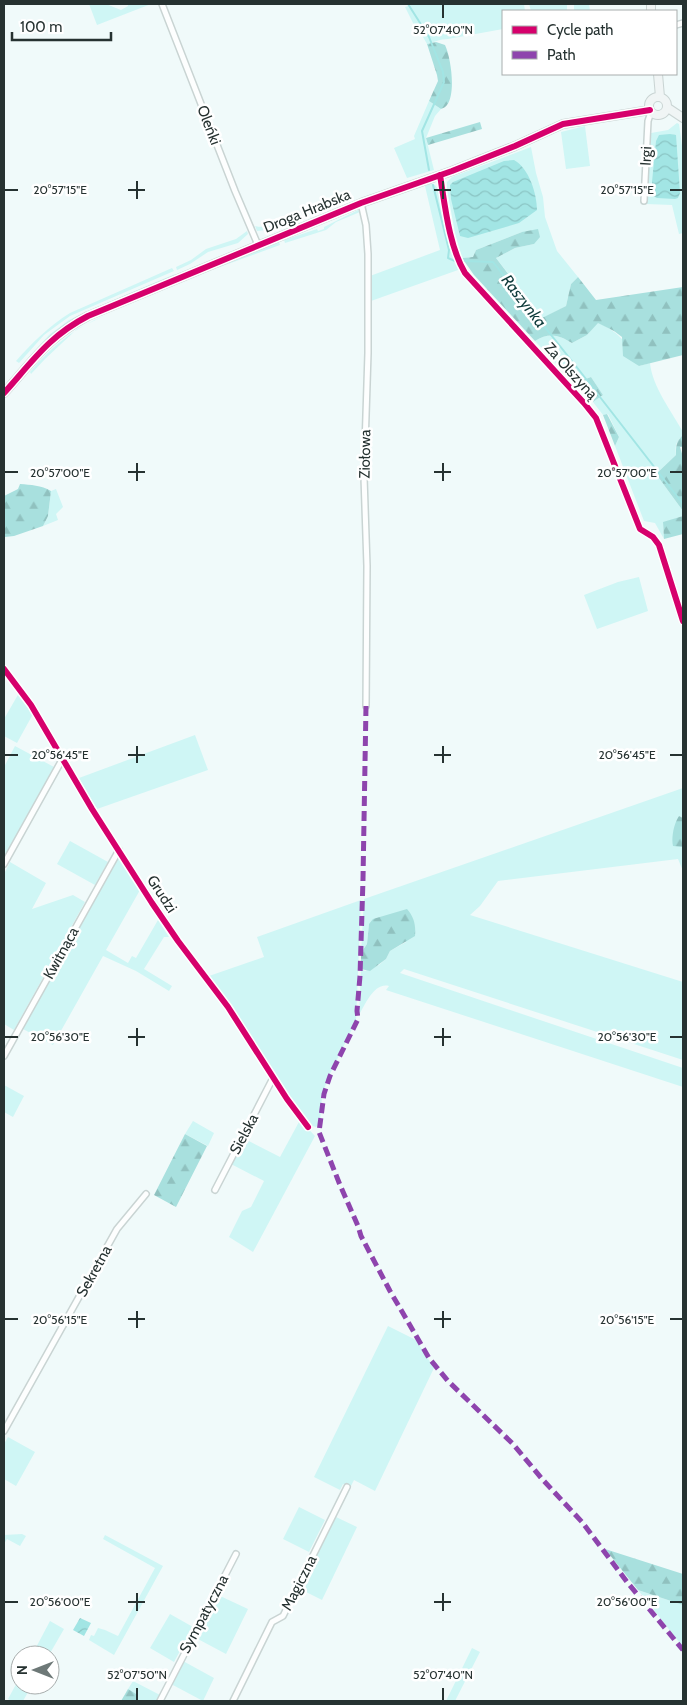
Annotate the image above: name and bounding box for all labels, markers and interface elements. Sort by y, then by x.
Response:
scale bar [12,10,111,42]
legend [502,10,677,75]
text: 100 m [20,18,62,36]
text: Cycle path [547,21,613,39]
text: 52°07'40"N [413,22,473,37]
text: Path [547,46,576,64]
street label: Oleńki [193,103,225,147]
street label: Irgi [637,146,655,166]
text: 20°57'15"E [33,182,87,197]
text: 20°57'15"E [600,182,654,197]
street label: Droga Hrabska [261,185,354,237]
water label: Raszynka [498,271,550,331]
street label: Za Olszyną [541,339,602,404]
street label: Ziołowa [356,428,374,479]
text: 20°57'00"E [30,465,90,480]
text: 20°57'00"E [597,465,657,480]
text: 20°56'45"E [31,747,89,762]
text: 20°56'45"E [598,747,656,762]
street label: Grudzi [143,872,181,916]
street label: Kwitnąca [39,923,83,982]
text: 20°56'30"E [31,1029,90,1044]
text: 20°56'30"E [598,1029,657,1044]
street label: Sielska [226,1110,262,1157]
street label: Sekretna [73,1241,116,1300]
text: 20°56'15"E [33,1312,88,1327]
text: 20°56'15"E [600,1312,655,1327]
street label: Magiczna [277,1552,321,1614]
street label: Sympatyczna [176,1571,233,1656]
text: 20°56'00"E [30,1594,91,1609]
text: 20°56'00"E [597,1594,658,1609]
north arrow [10,1645,60,1695]
text: N [13,1665,31,1675]
text: 52°07'50"N [107,1667,167,1682]
text: 52°07'40"N [413,1667,473,1682]

